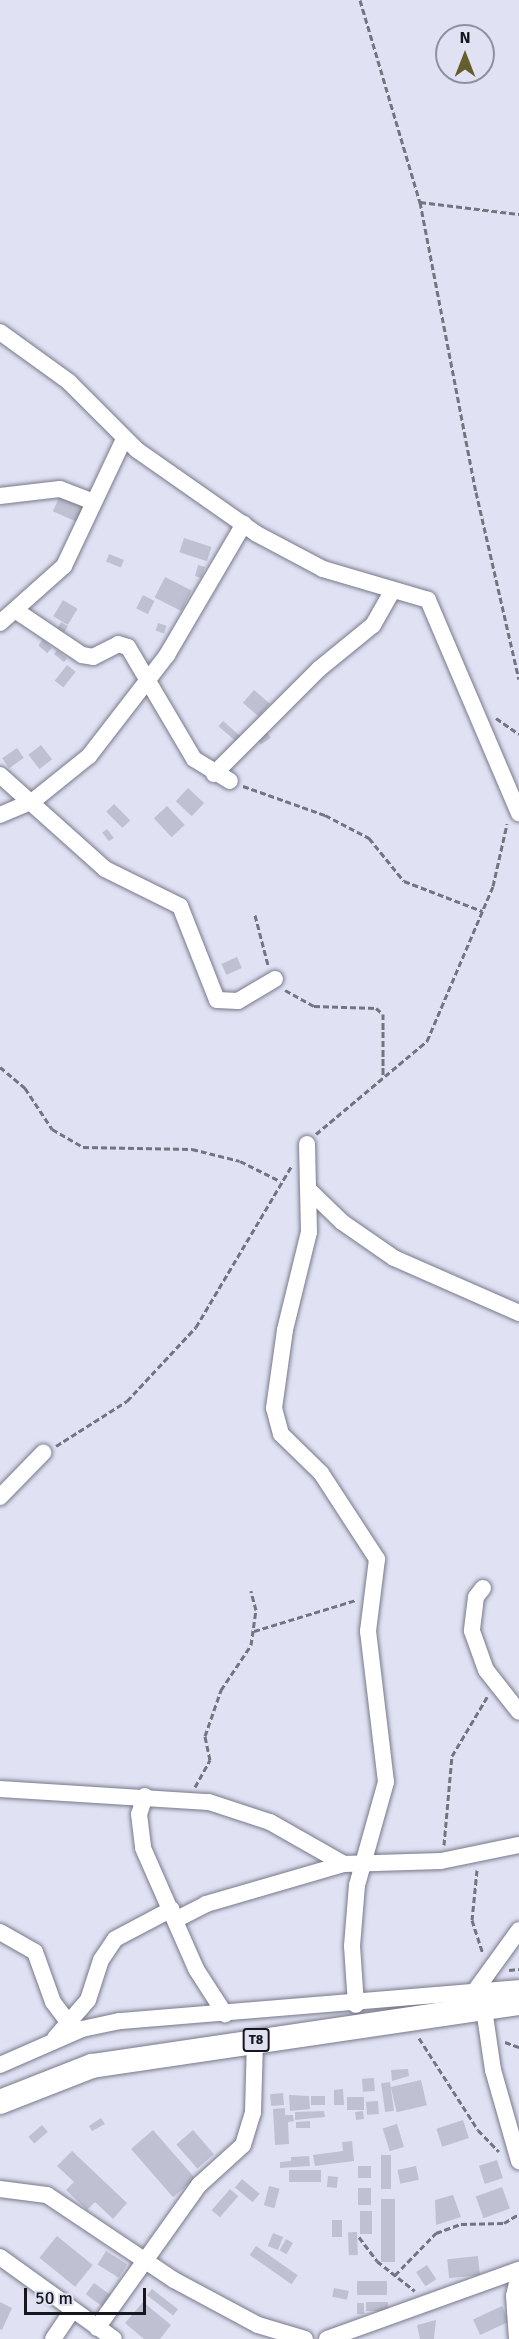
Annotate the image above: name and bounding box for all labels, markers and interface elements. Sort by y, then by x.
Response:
north arrow [435,24,495,84]
text: N [459,28,471,48]
road number: T8 [242,2029,270,2051]
scale bar [27,2276,148,2314]
text: 50 m [35,2287,73,2309]

